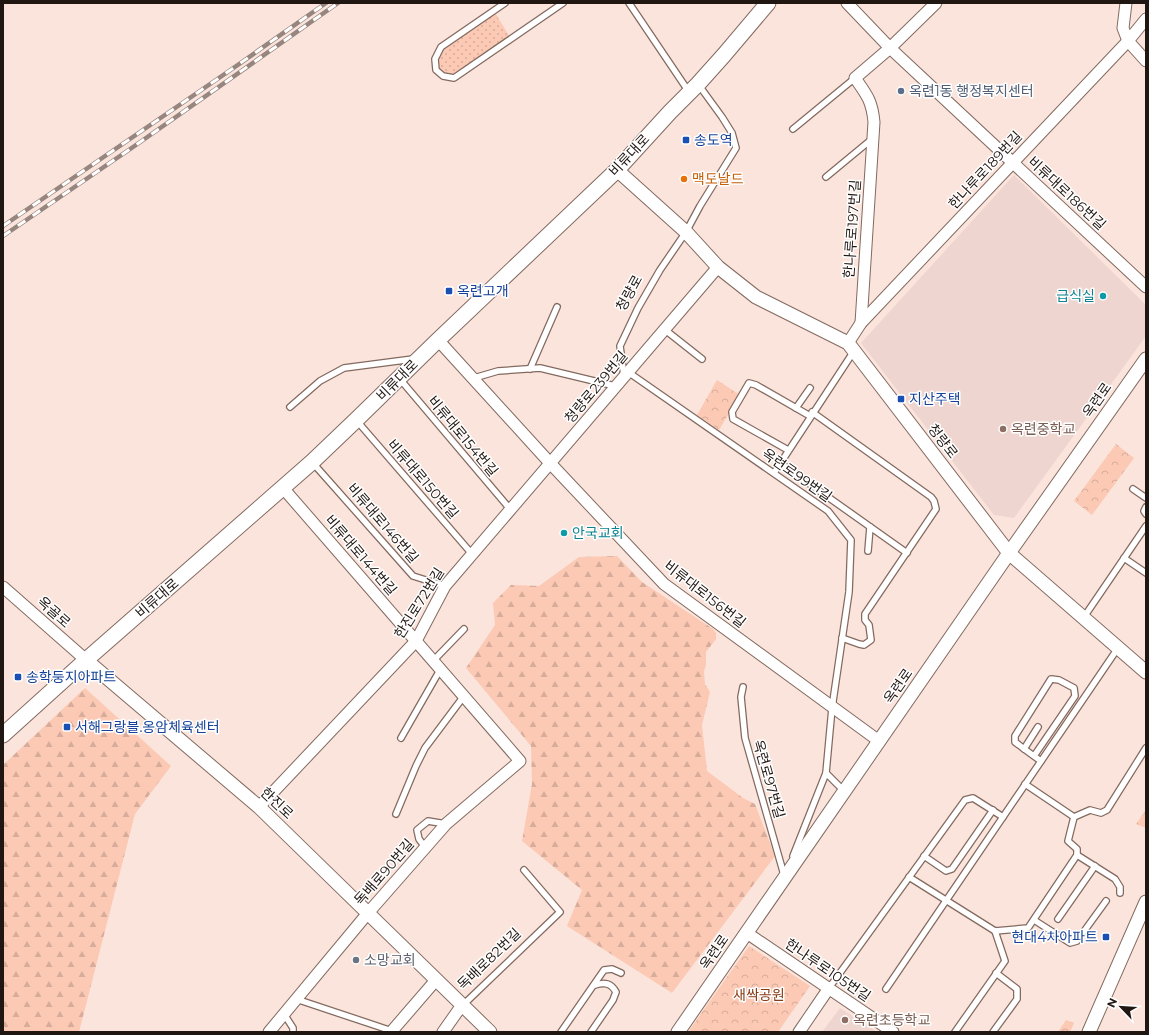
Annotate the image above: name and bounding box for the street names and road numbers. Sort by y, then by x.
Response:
street label: 한나루로189번길 [944,127,1026,213]
street label: 비류대로 [605,130,653,180]
street label: 비류대로186번길 [1024,152,1110,234]
street label: 한나루로197번길 [840,179,864,279]
street label: 청량로 [612,272,646,314]
street label: 청량로239번길 [561,347,631,427]
street label: 비류대로 [372,355,422,405]
street label: 옥련로 [1079,379,1116,421]
street label: 비류대로154번길 [424,392,502,480]
street label: 청량로 [924,420,962,462]
street label: 비류대로150번길 [384,436,462,522]
street label: 옥련로99번길 [758,444,836,506]
street label: 비류대로146번길 [343,479,423,567]
street label: 비류대로144번길 [321,511,401,599]
street label: 비류대로156번길 [661,556,749,632]
street label: 한진로72번길 [390,564,448,642]
street label: 비류대로 [132,574,182,622]
street label: 옥골로 [34,593,75,632]
street label: 옥련로 [880,665,917,707]
street label: 옥련로97번길 [749,738,789,820]
street label: 한진로 [257,783,297,823]
street label: 독배로90번길 [350,835,418,909]
street label: 독배로82번길 [454,924,524,994]
street label: 옥련로 [696,931,733,973]
street label: 한나루로105번길 [782,935,874,1005]

